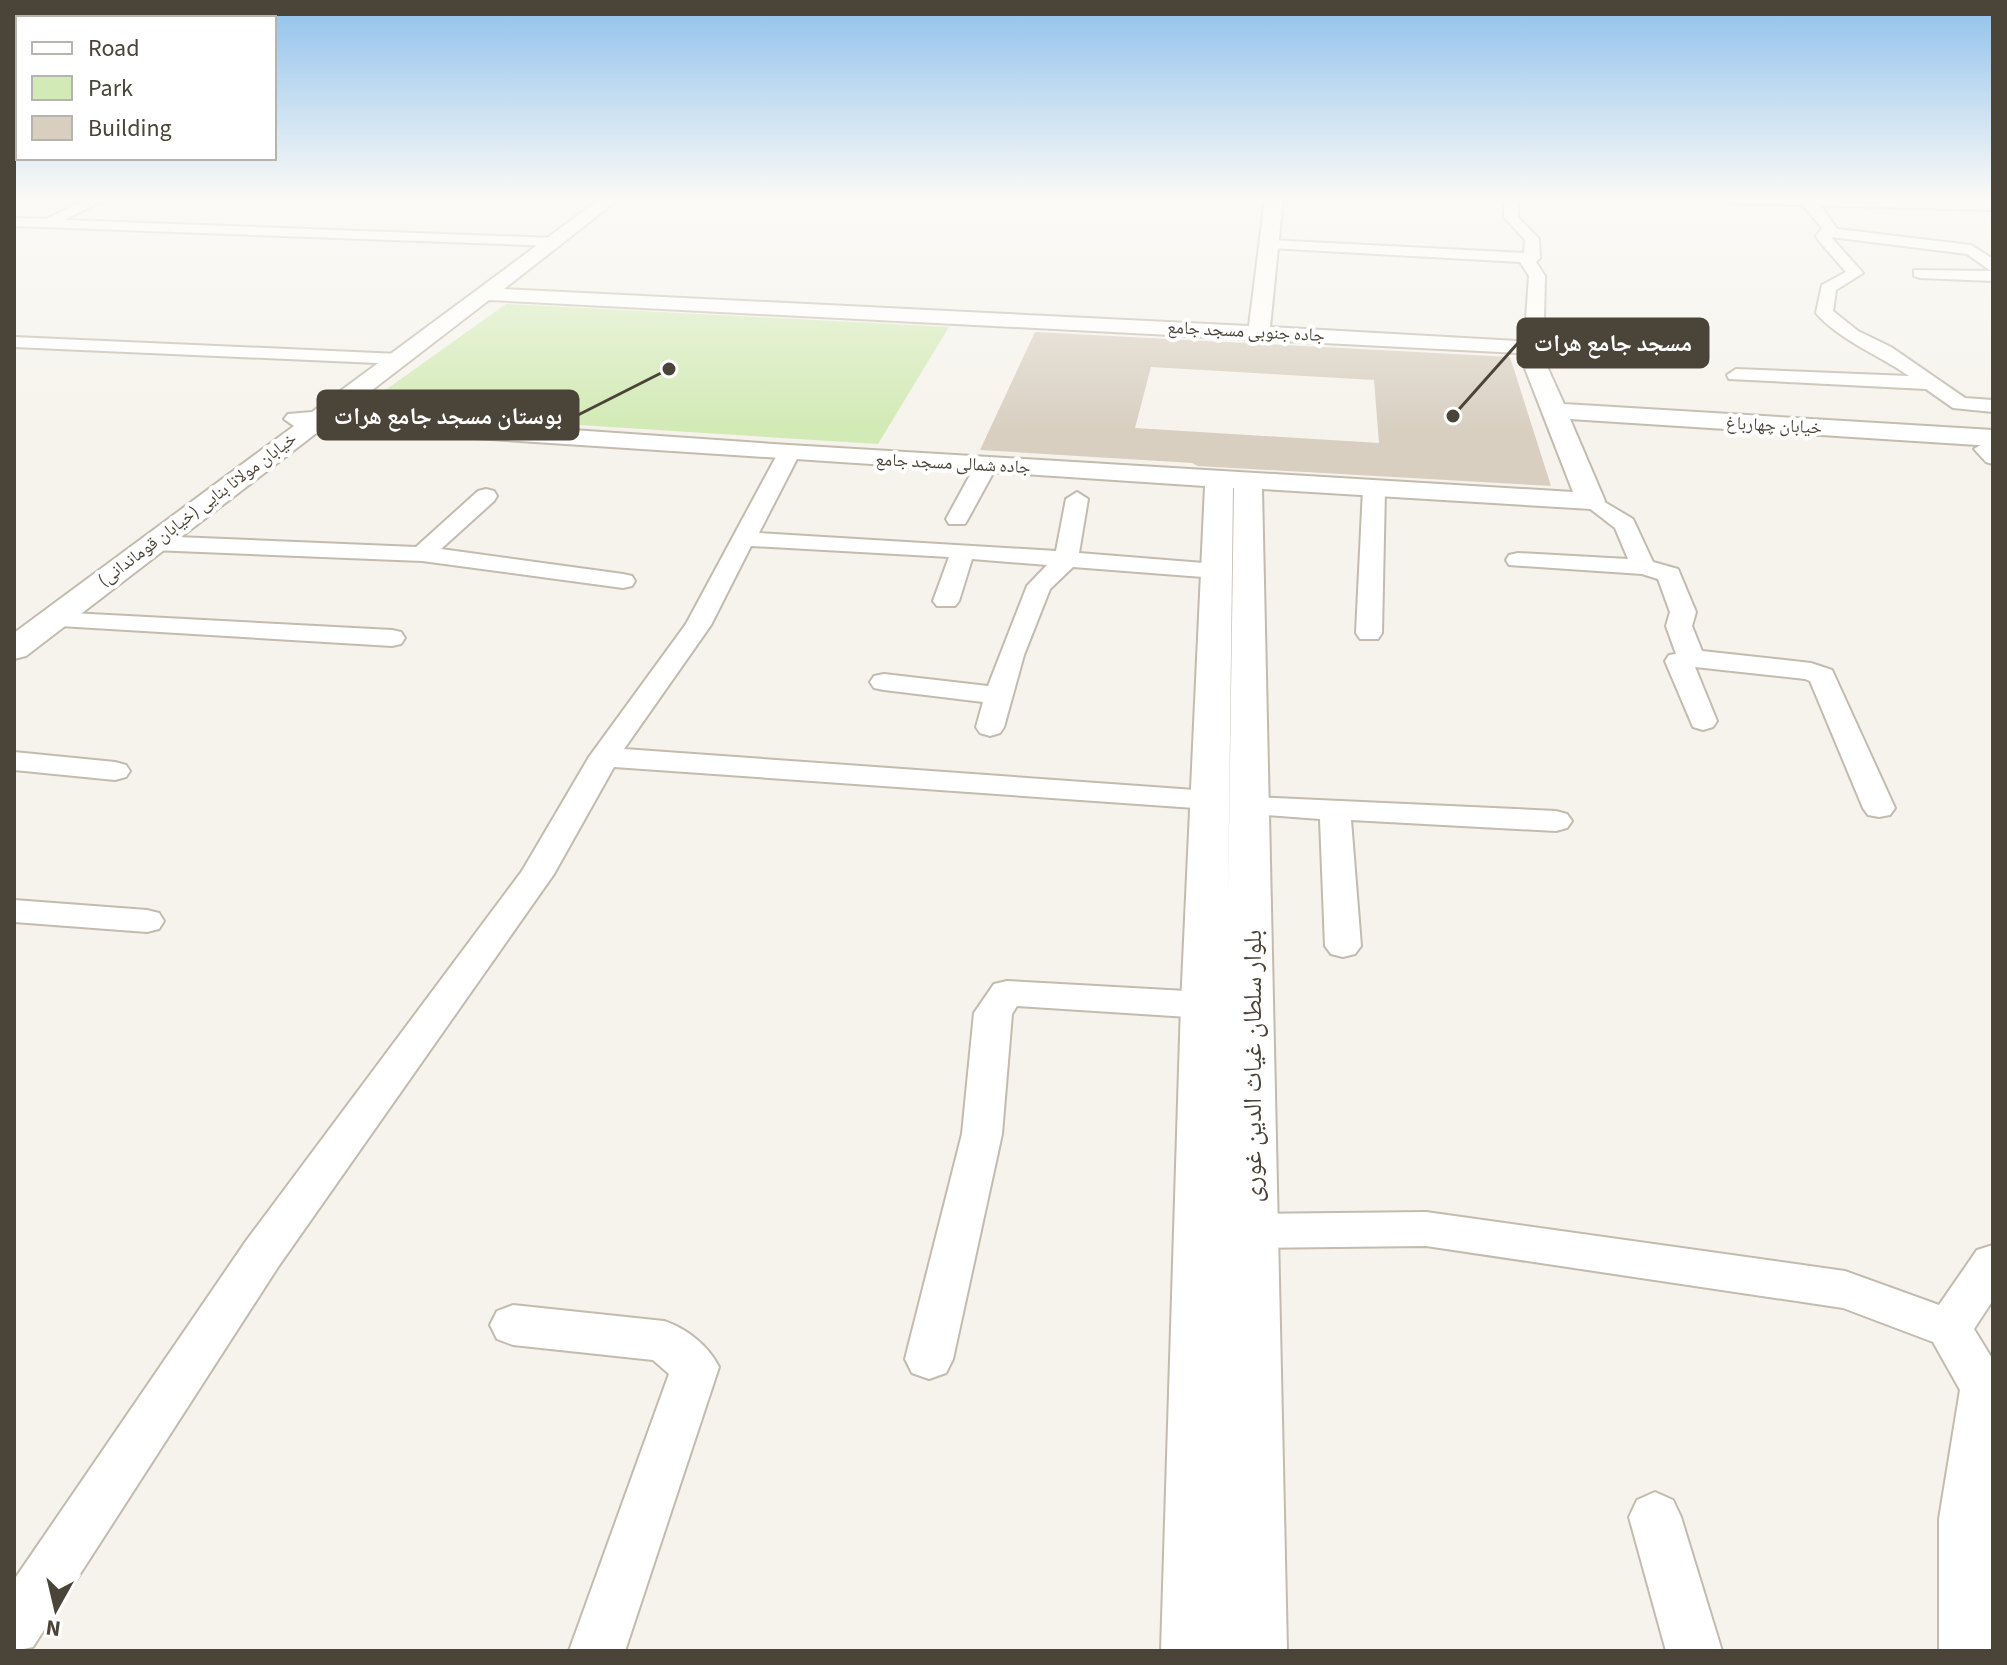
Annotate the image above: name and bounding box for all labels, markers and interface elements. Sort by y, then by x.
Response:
legend [16,16,276,160]
text: Road [88,31,140,66]
text: Park [88,71,133,106]
text: Building [88,111,172,146]
street label: جاده جنوبی مسجد جامع [1167,315,1325,348]
callout: مسجد جامع هرات [1518,319,1708,367]
text: مسجد جامع هرات [1534,326,1692,361]
callout: بوستان مسجد جامع هرات [318,391,578,439]
text: بوستان مسجد جامع هرات [334,399,562,434]
street label: خیابان چهارباغ [1725,410,1823,441]
street label: خیابان مولانا بنایی (خیابان قوماندانی) [93,426,302,592]
street label: جاده شمالی مسجد جامع [875,447,1031,480]
street label: بلوار سلطان غیاث الدین غوری [1234,929,1271,1203]
north arrow [16,1569,96,1649]
text: N [44,1611,63,1645]

